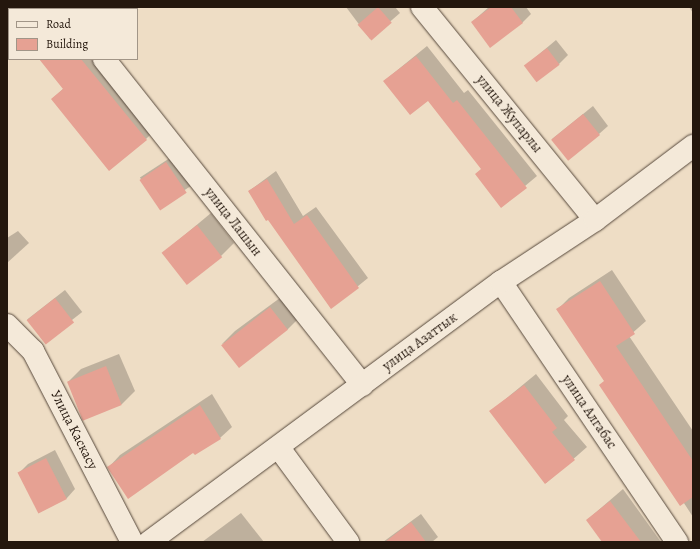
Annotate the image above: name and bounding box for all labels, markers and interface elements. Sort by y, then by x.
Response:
legend [8,8,138,60]
text: Road [46,16,71,32]
text: Building [46,36,88,52]
street label: улица Жупарлы [472,72,546,156]
street label: улица Лашын [201,184,265,260]
street label: улица Азаттык [379,309,461,375]
street label: улица Алгабас [558,372,620,452]
street label: Улица Каскасу [47,388,101,472]

